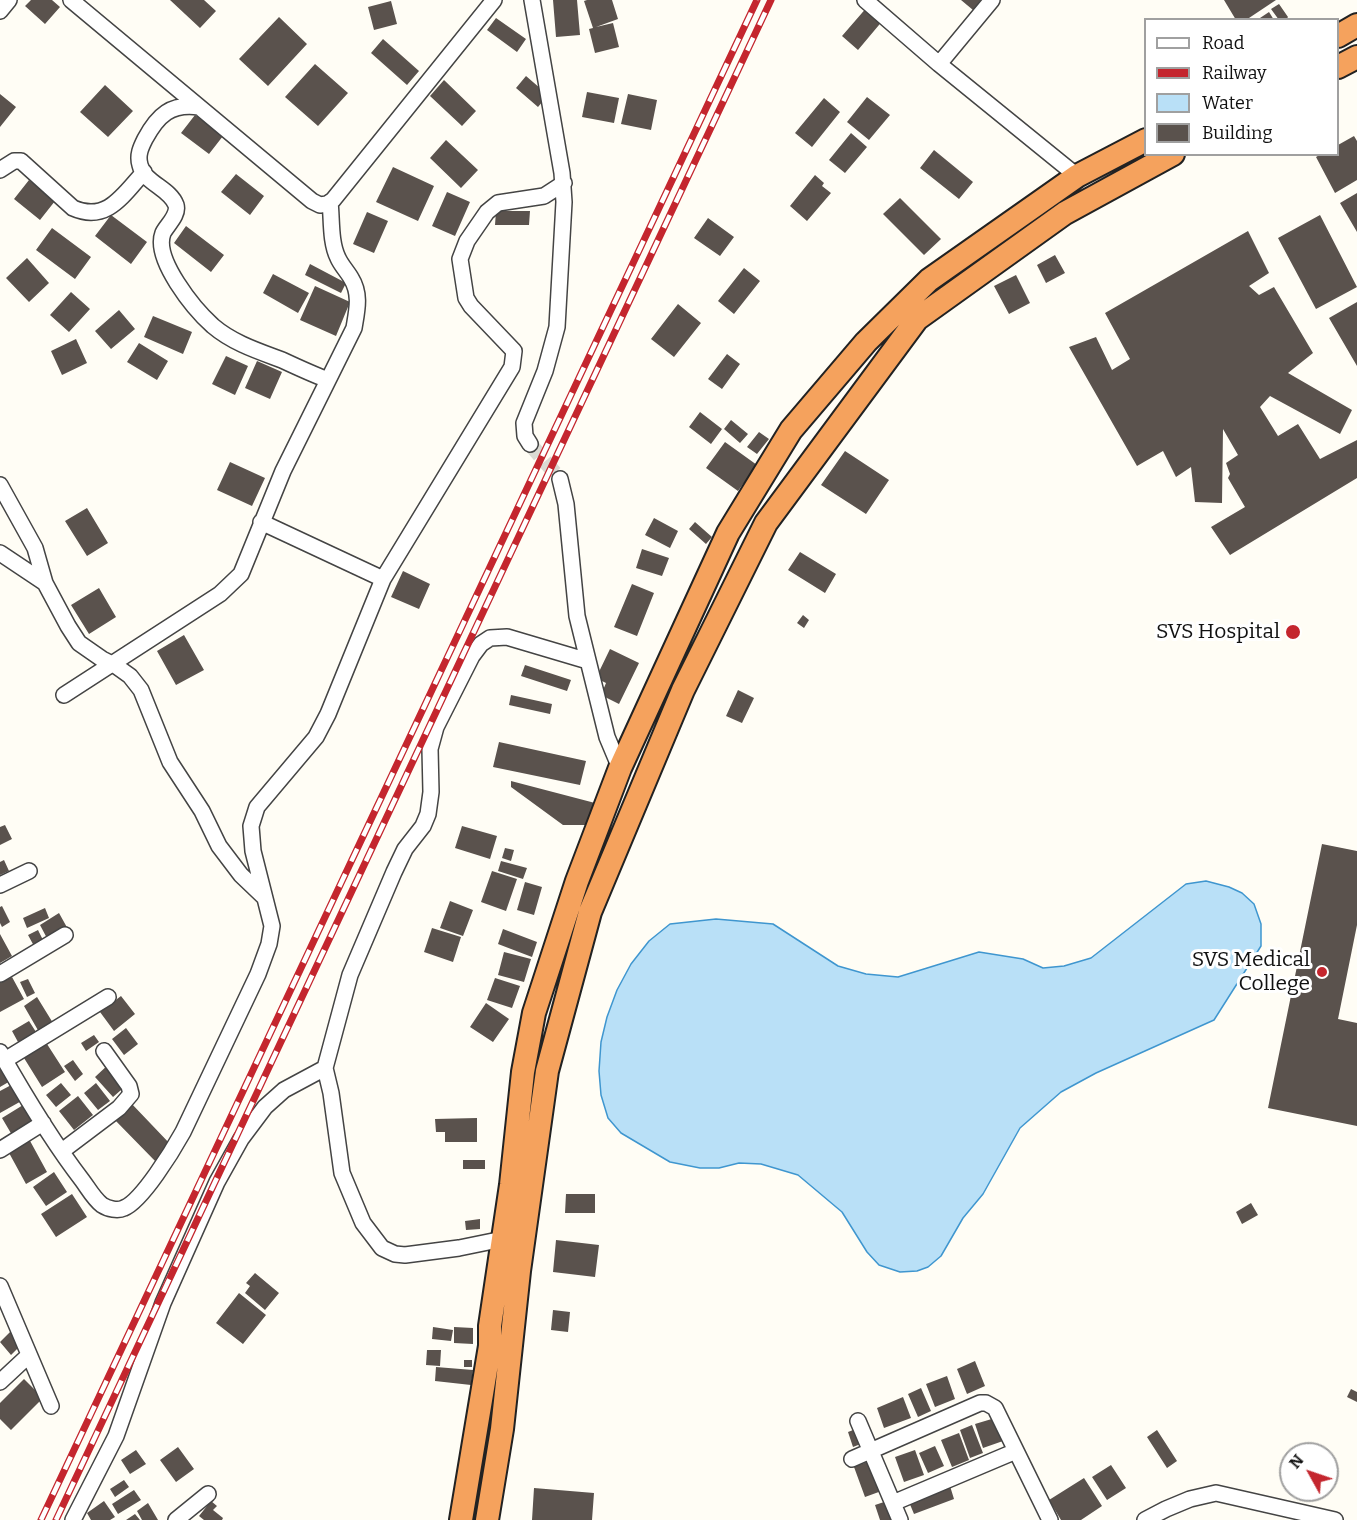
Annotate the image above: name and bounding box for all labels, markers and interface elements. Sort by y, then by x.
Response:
legend [1144,18,1339,156]
text: Road [1202,32,1244,54]
text: Railway [1202,62,1266,84]
text: Water [1202,92,1253,114]
text: Building [1202,122,1273,144]
place label: SVS Hospital [1156,619,1280,645]
marker: SVS Hospital [1284,623,1302,641]
place label: SVS Medical College [1192,947,1310,997]
marker: SVS Medical College [1315,965,1329,979]
north arrow [1279,1442,1339,1502]
text: N [1285,1451,1308,1472]

